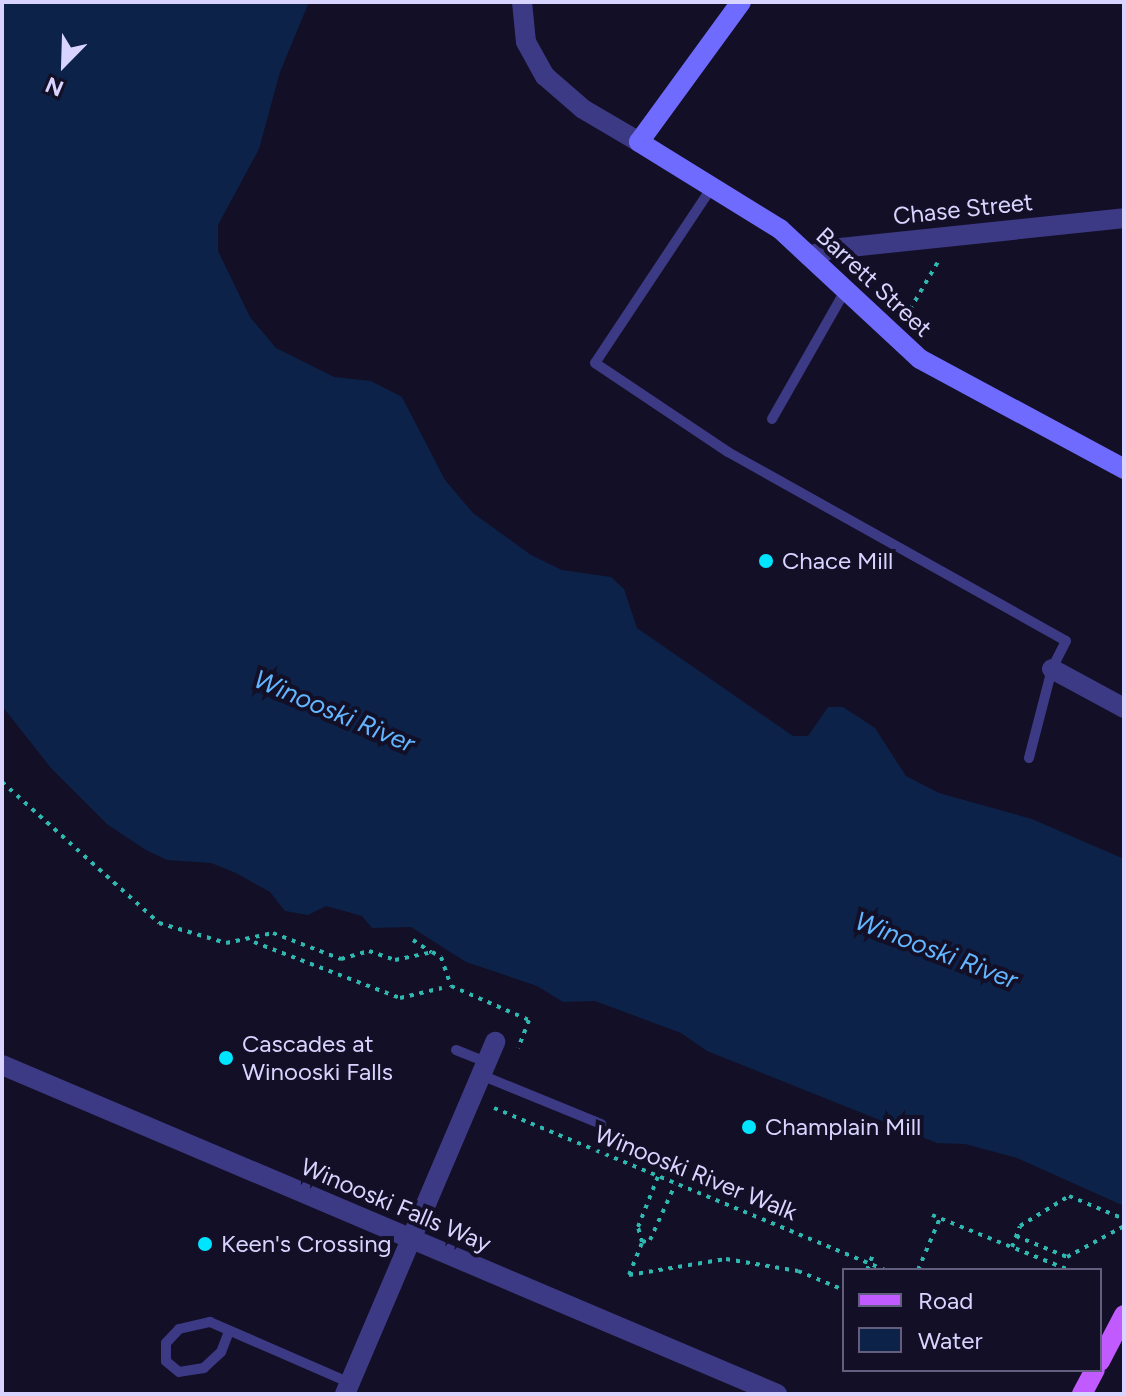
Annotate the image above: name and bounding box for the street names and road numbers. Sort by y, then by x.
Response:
street label: Chase Street [892,187,1034,231]
street label: Barrett Street [810,221,938,343]
street label: Winooski River Walk [591,1119,801,1227]
street label: Winooski Falls Way [297,1152,495,1258]

